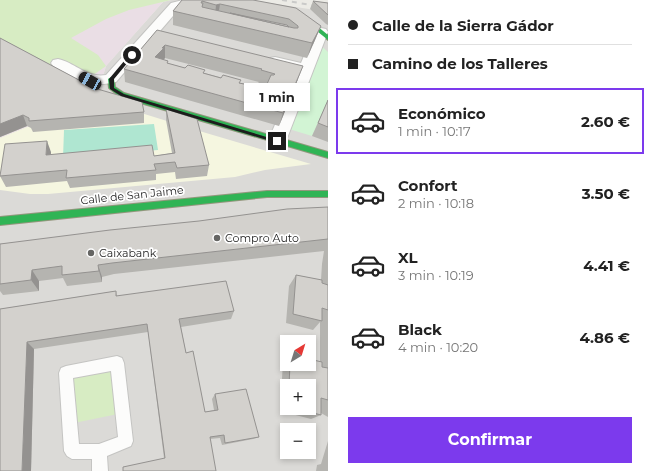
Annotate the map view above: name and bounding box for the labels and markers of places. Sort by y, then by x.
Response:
place label: Compro Auto [225,231,299,245]
marker: Compro Auto [212,233,222,243]
place label: Caixabank [99,246,157,260]
marker: Caixabank [86,248,96,258]

